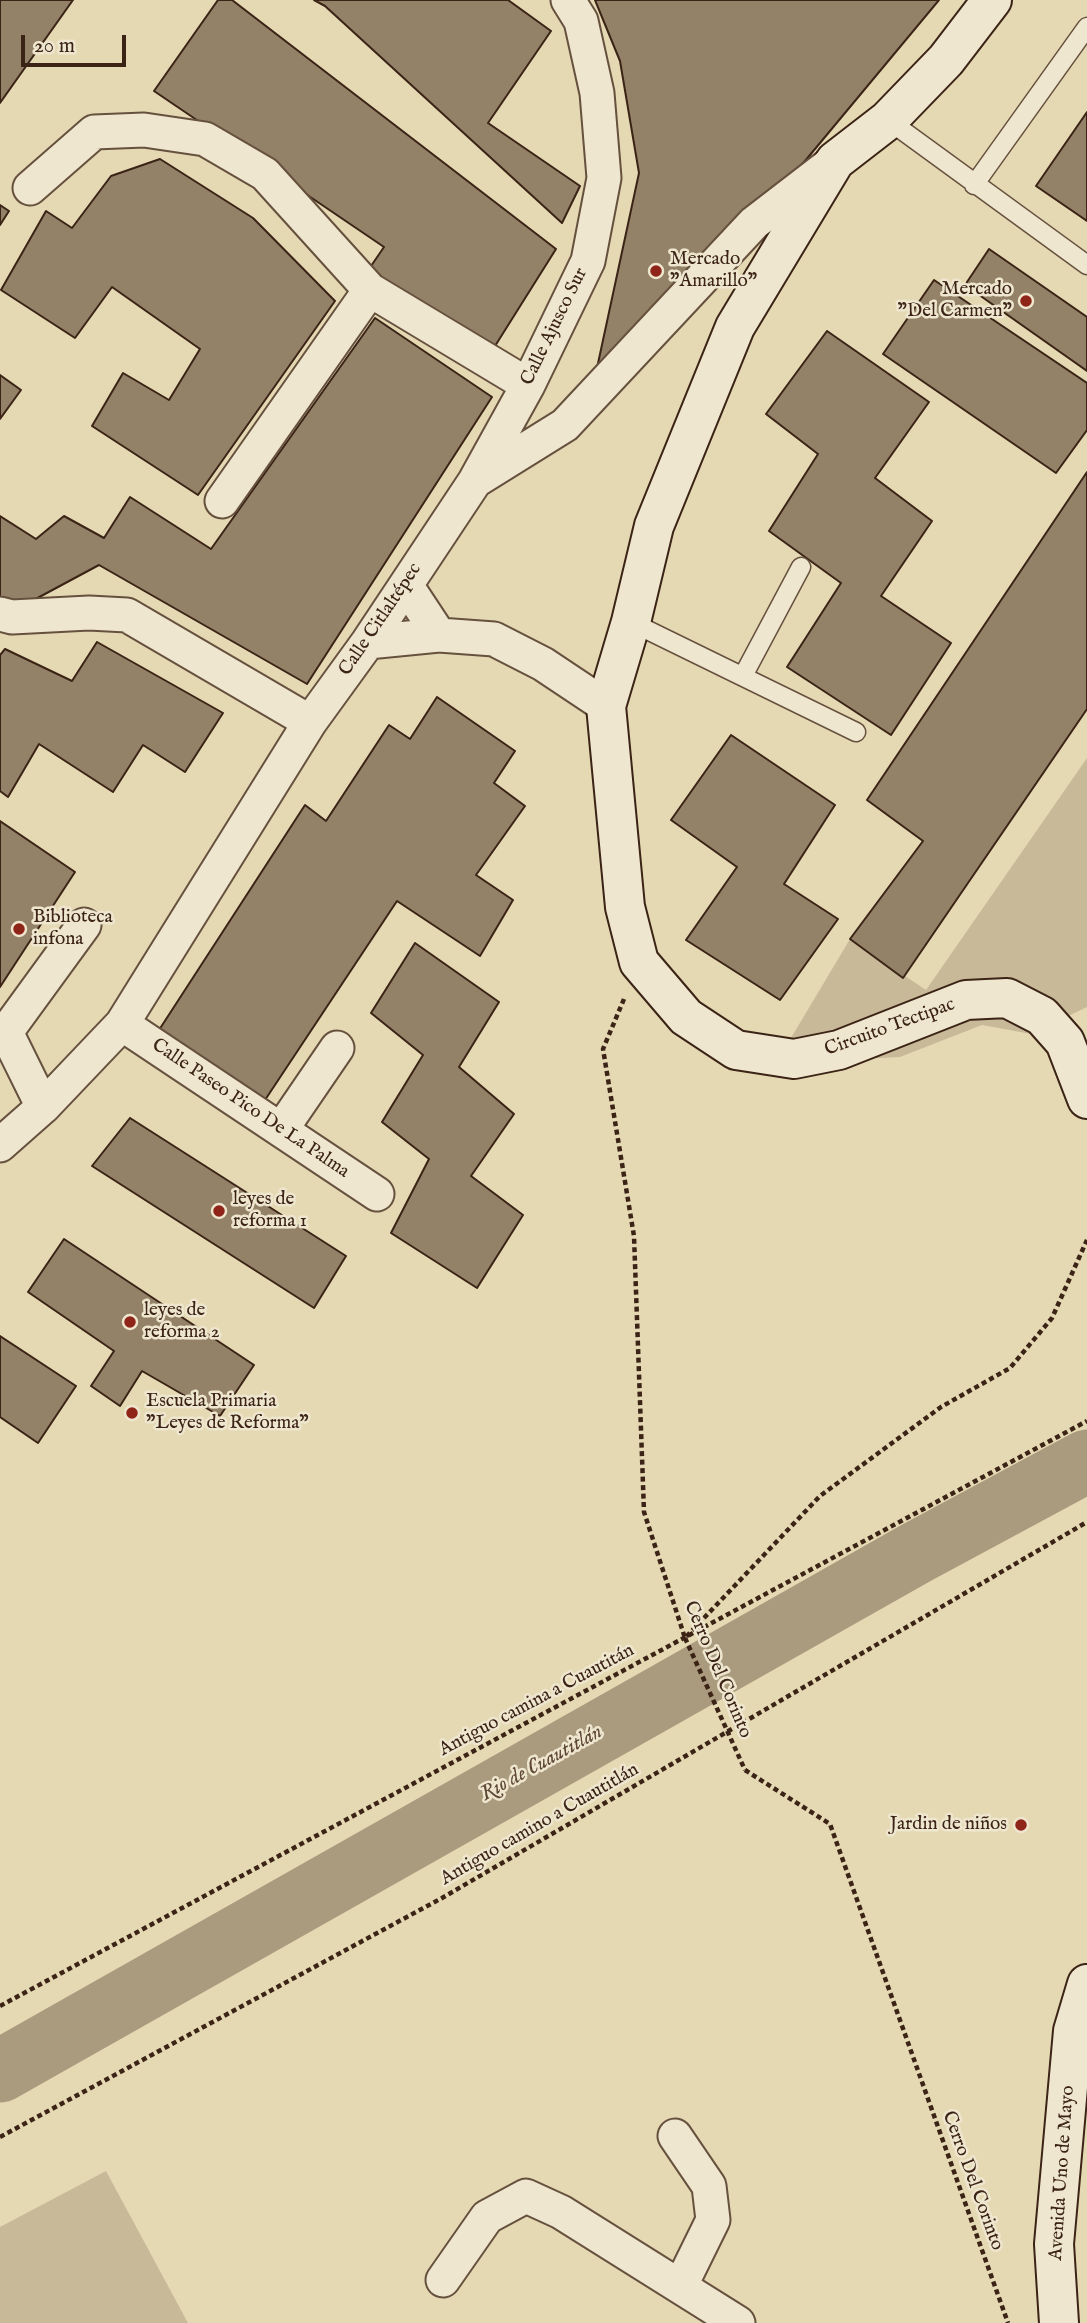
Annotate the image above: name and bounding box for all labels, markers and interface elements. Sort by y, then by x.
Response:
scale bar [24,21,130,65]
text: 20 m [34,33,75,60]
place label: Mercado "Amarillo" [670,249,757,293]
marker: Mercado "Amarillo" [648,263,664,279]
street label: Calle Ajusco Sur [517,264,593,390]
place label: Mercado "Del Carmen" [897,279,1012,323]
marker: Mercado "Del Carmen" [1018,293,1034,309]
street label: Calle Citlaltépec [335,559,427,681]
place label: Biblioteca infona [33,907,113,951]
marker: Biblioteca infona [11,921,27,937]
street label: Circuito Tectipac [822,994,958,1062]
street label: Calle Paseo Pico De La Palma [147,1034,353,1184]
place label: leyes de reforma 1 [233,1189,307,1233]
marker: leyes de reforma 1 [211,1203,227,1219]
place label: leyes de reforma 2 [144,1300,220,1344]
marker: leyes de reforma 2 [122,1314,138,1330]
place label: Escuela Primaria "Leyes de Reforma" [146,1391,309,1435]
marker: Escuela Primaria "Leyes de Reforma" [124,1405,140,1421]
street label: Cerro Del Corinto [678,1598,756,1742]
street label: Antiguo camina a Cuautitán [435,1640,639,1762]
water label: Rio de Cuautitlán [477,1720,607,1808]
street label: Antiguo camino a Cuautitlán [437,1759,643,1891]
place label: Jardin de niños [890,1814,1007,1836]
marker: Jardin de niños [1013,1817,1029,1833]
street label: Avenida Uno de Mayo [1046,2085,1080,2261]
street label: Cerro Del Corinto [936,2108,1008,2254]

